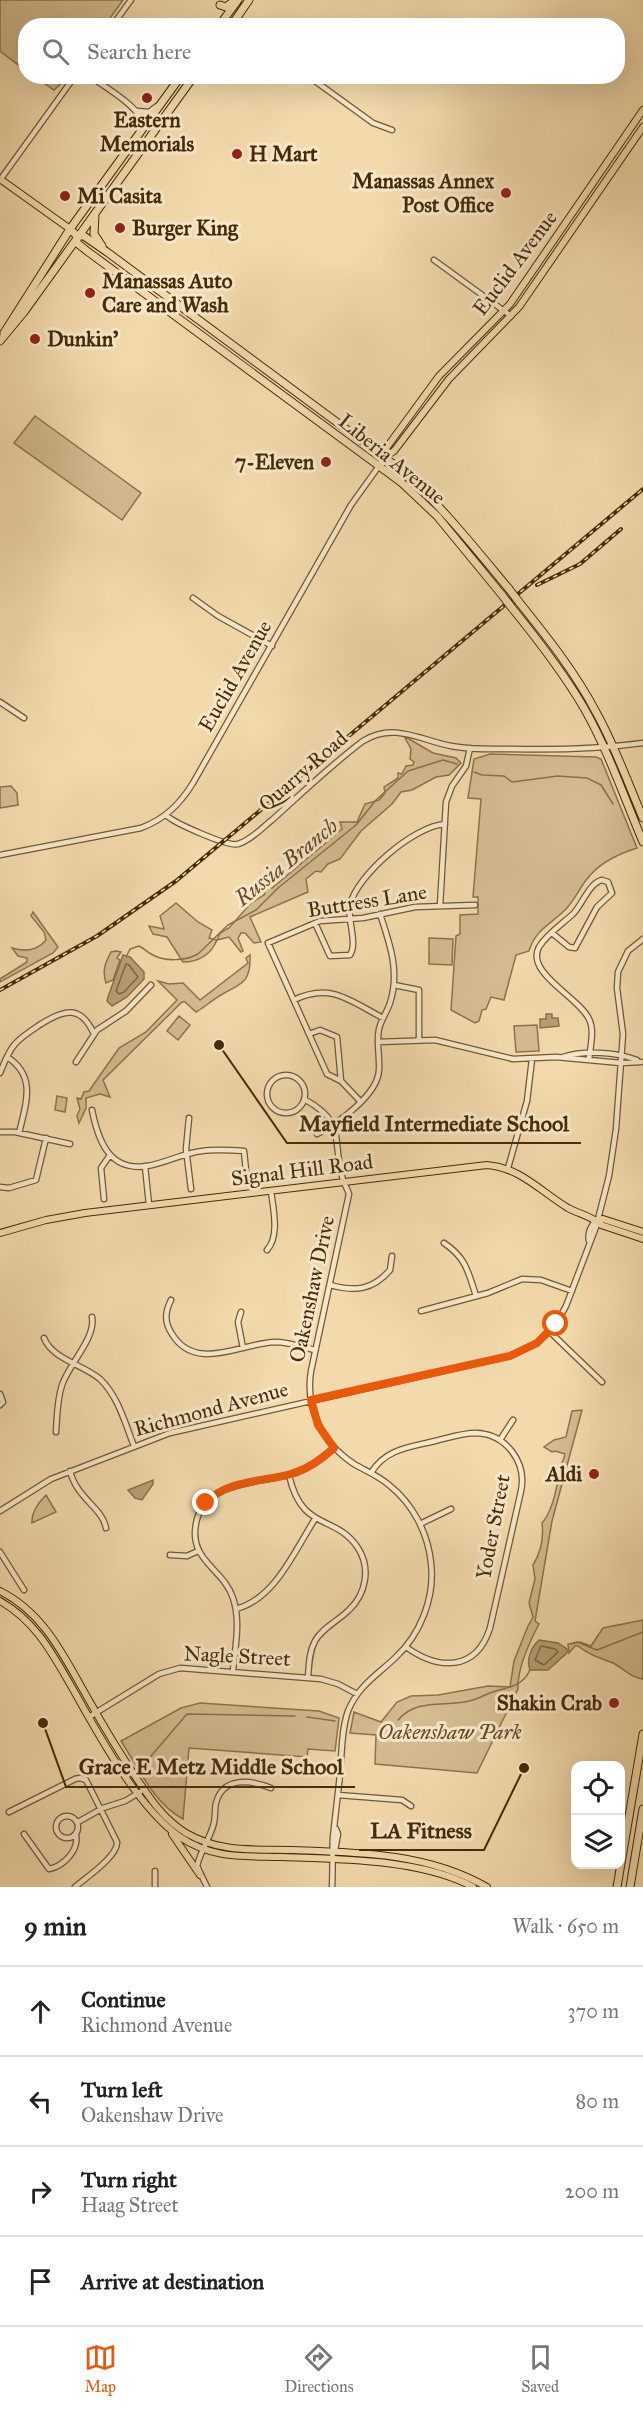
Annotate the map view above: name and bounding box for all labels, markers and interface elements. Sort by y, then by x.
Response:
search box [18,18,625,84]
icon: search [39,35,72,68]
text: Search here [87,38,191,65]
marker: Eastern Memorials [140,91,154,105]
place label: Eastern Memorials [100,107,194,157]
place label: H Mart [249,141,318,167]
marker: H Mart [230,147,244,161]
place label: Manassas Annex Post Office [352,168,495,218]
place label: Mi Casita [77,183,163,209]
marker: Manassas Annex Post Office [499,186,513,200]
marker: Mi Casita [58,189,72,203]
street label: Euclid Avenue [467,205,563,321]
place label: Burger King [132,215,239,241]
marker: Burger King [113,221,127,235]
place label: Manassas Auto Care and Wash [102,268,233,318]
marker: Manassas Auto Care and Wash [83,286,97,300]
place label: Dunkin' [47,326,119,352]
marker: Dunkin' [28,332,42,346]
street label: Liberia Avenue [333,408,451,510]
place label: 7-Eleven [235,449,315,475]
marker: 7-Eleven [319,455,333,469]
street label: Euclid Avenue [193,615,278,736]
street label: Quarry Road [253,725,353,817]
water label: Russia Branch [228,812,343,912]
street label: Buttress Lane [305,879,429,923]
callout: Mayfield Intermediate School [287,1103,581,1143]
text: Mayfield Intermediate School [299,1110,570,1137]
street label: Signal Hill Road [230,1148,375,1192]
street label: Oakenshaw Drive [284,1213,340,1365]
route start [542,1310,568,1336]
street label: Richmond Avenue [131,1376,291,1442]
place label: Aldi [544,1461,582,1487]
marker: Aldi [587,1467,601,1481]
street label: Yoder Street [470,1472,516,1582]
route end [192,1489,218,1515]
street label: Nagle Street [183,1640,292,1672]
place label: Shakin Crab [497,1690,602,1716]
marker: Shakin Crab [607,1696,621,1710]
park label: Oakenshaw Park [378,1719,522,1745]
callout: Grace E Metz Middle School [66,1747,355,1787]
text: Grace E Metz Middle School [79,1753,344,1780]
map controls [571,1761,625,1869]
button: locate [571,1761,625,1815]
callout: LA Fitness [359,1810,484,1850]
button: layers [571,1815,625,1869]
text: LA Fitness [370,1817,472,1844]
text: 9 min [24,1910,87,1942]
text: Walk · 650 m [513,1914,619,1938]
text: Continue [81,1986,166,2013]
icon: ahead [24,1995,57,2028]
text: 370 m [568,1999,619,2023]
text: Richmond Avenue [81,2013,232,2037]
text: Turn left [81,2076,163,2103]
icon: left [24,2085,57,2118]
text: 80 m [576,2089,619,2113]
text: Oakenshaw Drive [81,2103,223,2127]
text: Turn right [81,2166,177,2193]
icon: right [24,2175,57,2208]
text: 200 m [565,2179,619,2203]
text: Haag Street [81,2193,179,2217]
icon: arrive [24,2265,57,2298]
text: Arrive at destination [81,2268,264,2295]
tab: Map [84,2341,117,2396]
tab: Directions [285,2341,353,2396]
tab: Saved [521,2341,559,2396]

